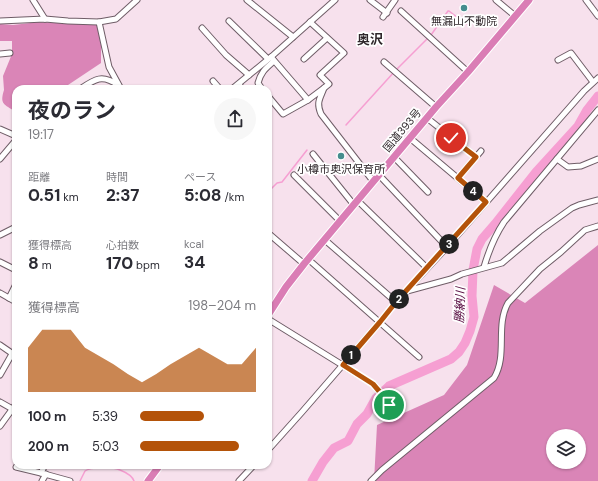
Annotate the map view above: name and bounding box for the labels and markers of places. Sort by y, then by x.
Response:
marker: 無漏山不動院 [459,3,469,13]
place label: 無漏山不動院 [431,14,497,28]
pin [434,121,468,155]
marker: 小樽市奥沢保育所 [336,151,346,161]
place label: 小樽市奥沢保育所 [297,162,386,176]
pin: 4 [463,181,483,201]
pin: 3 [439,234,459,254]
pin: 2 [389,289,409,309]
pin: 1 [341,345,361,365]
pin [372,388,406,422]

